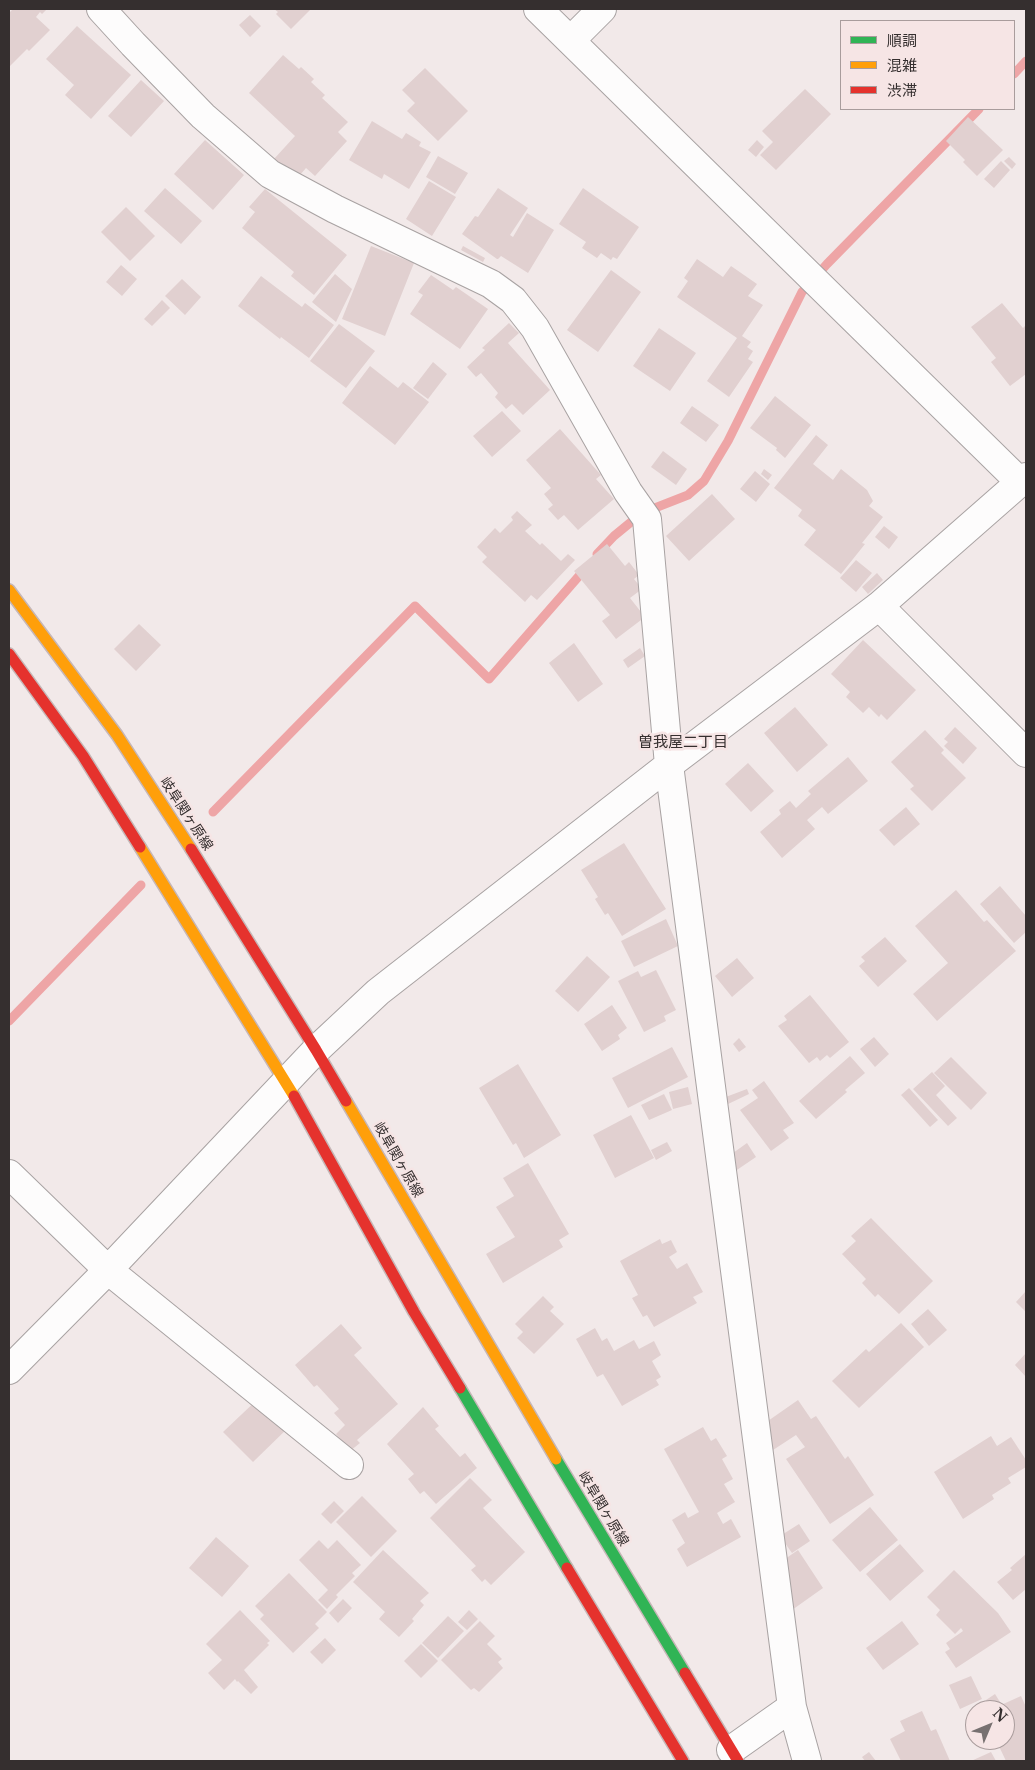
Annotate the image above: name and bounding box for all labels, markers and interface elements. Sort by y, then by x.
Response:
legend [840,20,1015,110]
text: 順調 [887,31,917,50]
text: 混雑 [887,56,917,75]
text: 渋滞 [887,81,917,100]
district label: 曽我屋二丁目 [638,734,728,752]
street label: 岐阜関ヶ原線 [156,774,216,854]
street label: 岐阜関ヶ原線 [370,1119,426,1201]
street label: 岐阜関ヶ原線 [574,1469,632,1549]
north arrow [965,1700,1015,1750]
text: N [989,1704,1011,1726]

